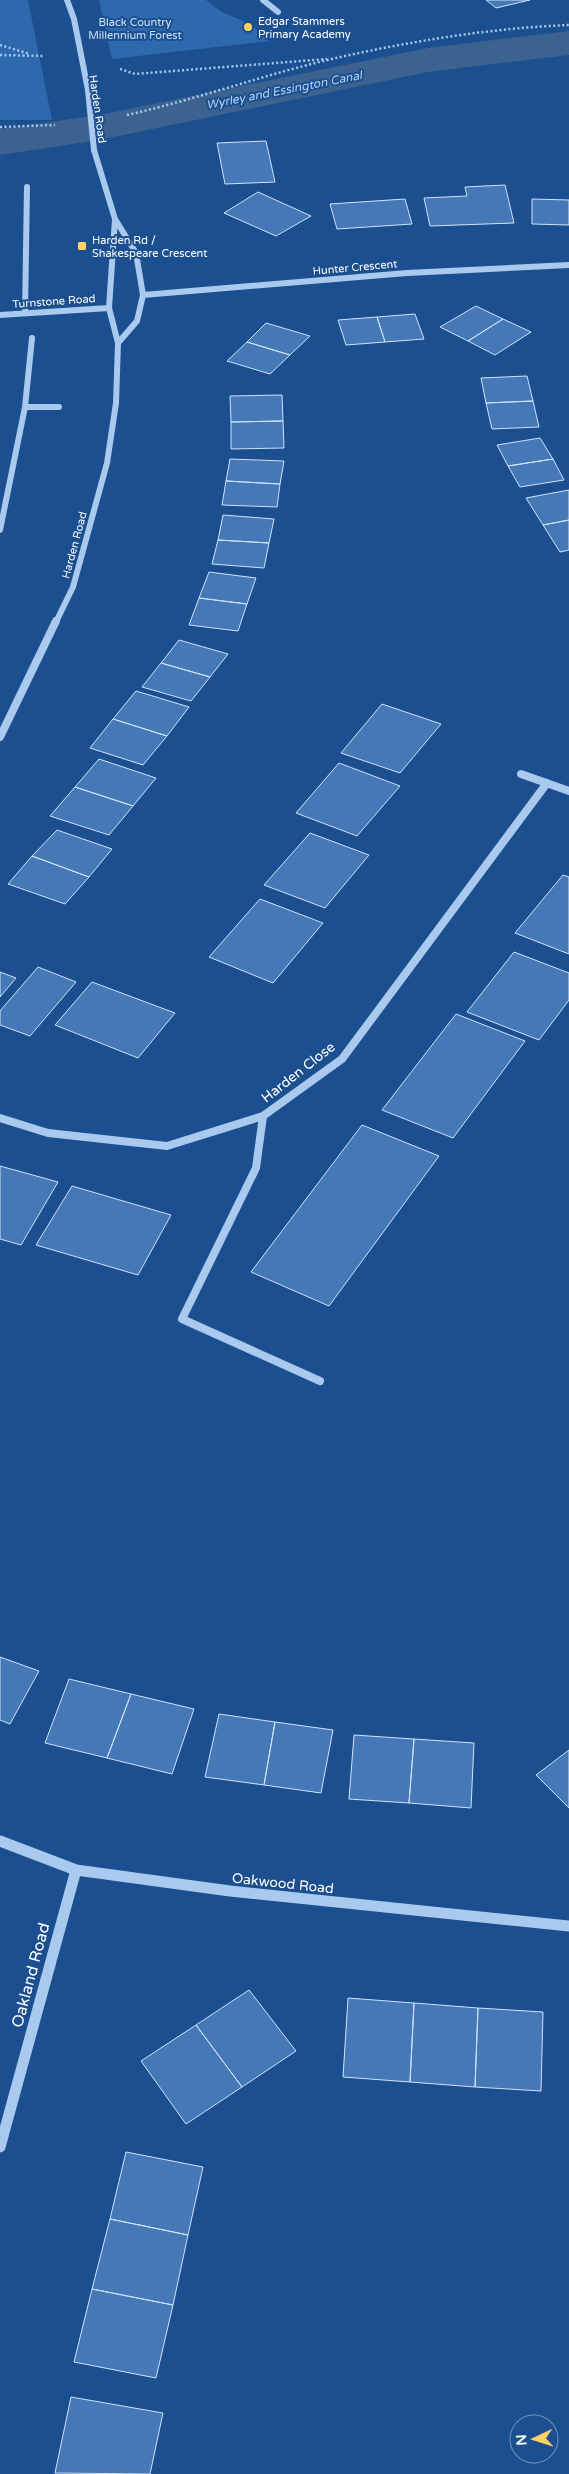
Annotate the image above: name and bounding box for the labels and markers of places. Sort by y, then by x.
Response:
place label: Edgar Stammers Primary Academy [258,15,351,41]
marker: Edgar Stammers Primary Academy [242,21,254,33]
place label: Harden Rd / Shakespeare Crescent [92,234,207,260]
marker: Harden Rd / Shakespeare Crescent [76,240,88,252]

